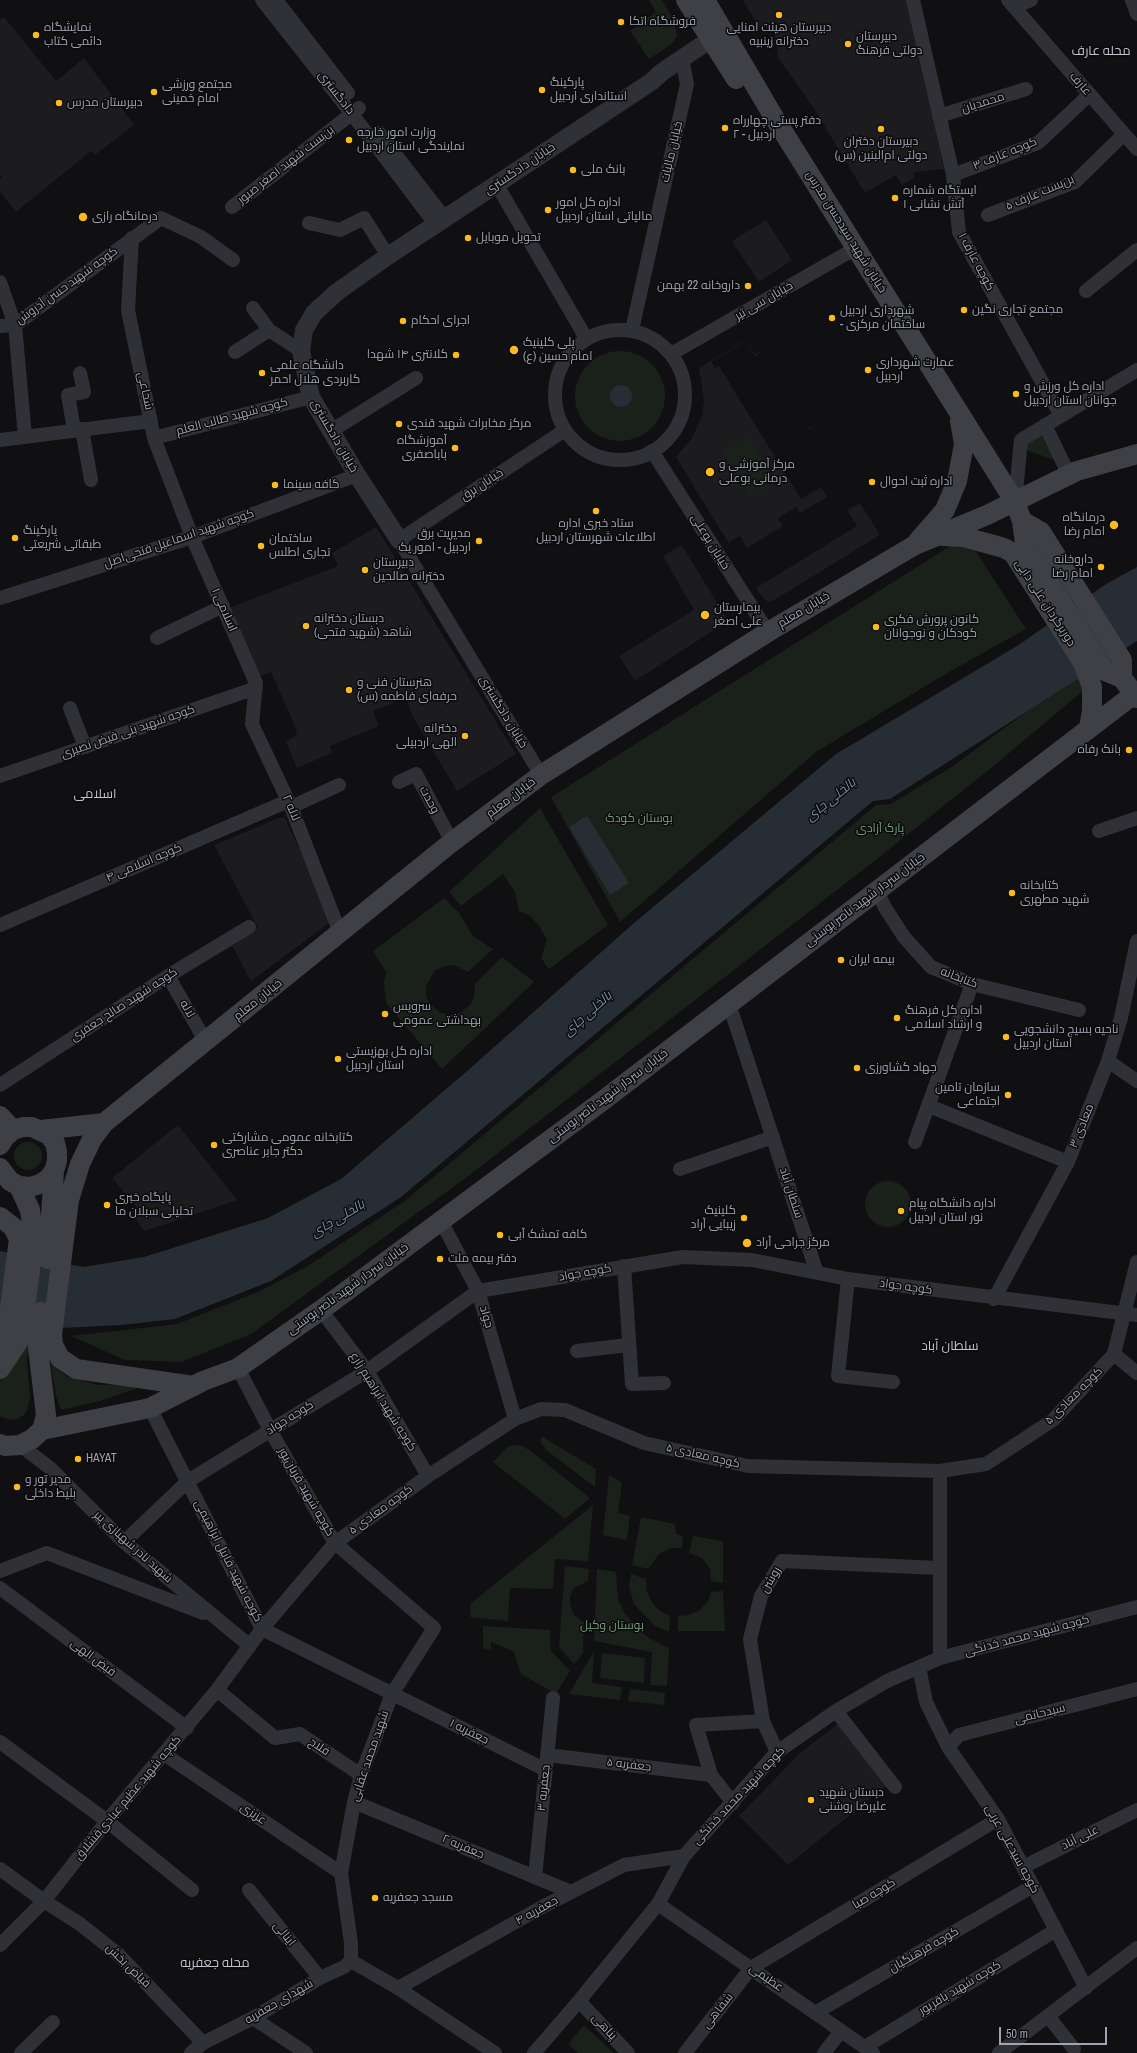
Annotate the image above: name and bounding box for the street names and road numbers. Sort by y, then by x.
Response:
street label: دادگستری [315,68,357,118]
street label: عارف [1066,69,1094,99]
street label: محمدیان [960,90,1006,116]
street label: خیابان مالیات [658,120,686,184]
street label: بن‌بست شهید اصغر صبور [235,123,337,207]
street label: کوچه عارف ۳ [971,135,1039,173]
street label: خیابان دادگستری [482,140,558,198]
street label: خیابان شهید سیدحسن مدرس [802,168,890,296]
street label: بن‌بست عارف ۵ [1004,172,1076,214]
street label: کوچه عارف ۱ [955,231,997,293]
street label: کوچه شهید حسن آذروش [13,244,121,328]
street label: خیابان سی تیر [732,279,796,323]
street label: شجاعی [134,371,156,411]
street label: کوچه شهید طالب العلم [174,395,290,439]
street label: خیابان دادگستری [307,397,361,475]
street label: خیابان برق [458,466,506,504]
street label: کوچه شهید اسماعیل فتحی‌اصل [102,506,256,572]
street label: خیابان بوعلی [687,512,733,572]
street label: دوربرگردان علی دایی [1012,557,1078,649]
street label: اسلامی ۱ [208,586,240,634]
street label: خیابان معلم [775,589,833,631]
street label: خیابان دادگستری [476,673,530,751]
street label: کوچه شهید بنی فیض نصیری [59,702,197,762]
street label: خیابان معلم [483,775,539,821]
street label: وحدت [416,784,442,816]
street label: لاله ۲ [279,793,303,823]
street label: کوچه اسلامی ۴ [104,841,184,885]
street label: خیابان سردار شهید ناصر پوستی [802,850,928,950]
street label: کتابخانه [938,964,980,992]
street label: کوچه شهید صالح جعفری [68,965,180,1045]
street label: خیابان معلم [231,976,285,1024]
street label: لاله [176,998,198,1020]
street label: خیابان سردار شهید ناصر پوستی [545,1046,671,1146]
street label: معادی ۳ [1067,1102,1097,1150]
street label: سلطان آباد [776,1166,806,1220]
street label: خیابان سردار شهید ناصر پوستی [284,1240,412,1338]
street label: کوچه جواد [557,1261,613,1285]
street label: کوچه جواد [879,1276,933,1298]
street label: جواد [476,1304,496,1330]
street label: کوچه شهید ابراهیم زارع [347,1350,419,1454]
street label: کوچه معادی ۵ [1042,1364,1106,1428]
street label: کوچه جواد [264,1398,316,1438]
street label: کوچه معادی ۵ [665,1440,741,1472]
street label: کوچه شهید قربان‌پور [275,1445,337,1539]
street label: کوچه معادی ۵ [346,1482,416,1538]
street label: کوچه شهید قابیل ابراهیمی [191,1498,265,1624]
street label: شهید نادر شهبازی پیر [91,1508,175,1586]
street label: روشن [758,1564,784,1596]
street label: کوچه شهید محمد خدنگی [963,1612,1091,1660]
street label: فیض الهی [67,1636,119,1680]
street label: سیدحاتمی [1013,1701,1067,1727]
street label: شهید محمد عقابی [348,1709,392,1803]
street label: جعفریه ۱ [447,1716,491,1748]
street label: کوچه شهید عظیم عبادی‌قشلاق [72,1733,184,1863]
street label: فلاح [306,1735,332,1759]
street label: کوچه شهید محمد خدنگی [690,1744,788,1848]
street label: جعفریه ۵ [606,1755,652,1775]
street label: جعفریه ۳ [534,1764,554,1812]
street label: عزیزی [237,1800,269,1828]
street label: کوچه سیدعلی عربی [982,1802,1042,1896]
street label: علی آباد [1059,1823,1101,1853]
street label: جعفریه ۲ [440,1832,486,1862]
street label: کوچه صبا [850,1876,898,1912]
street label: جعفریه ۴ [513,1893,561,1929]
street label: اینالی [270,1919,298,1949]
street label: کوچه فرهنگیان [887,1924,961,1976]
street label: فیاض بخش [103,1941,153,1991]
street label: کوچه شهید باقرپور [916,1958,1004,2018]
street label: عظیمی [746,1961,786,1995]
street label: شهدای جعفریه [242,1977,316,2027]
street label: شفاهی [700,1990,736,2032]
street label: پناهی [588,2011,620,2043]

